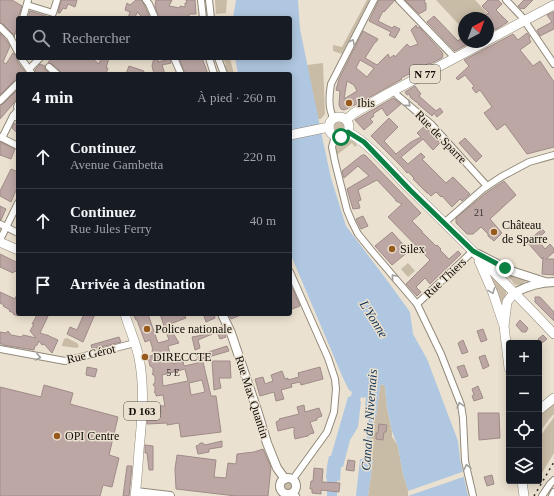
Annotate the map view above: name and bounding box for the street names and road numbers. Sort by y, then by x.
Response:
road number: N 77 [410,65,440,83]
street label: Rue de Sparre [412,108,470,166]
street label: Rue Thiers [421,255,469,301]
street label: Rue Gérot [65,341,117,366]
street label: Rue Max Quantin [232,354,272,440]
road number: D 163 [124,402,160,420]

